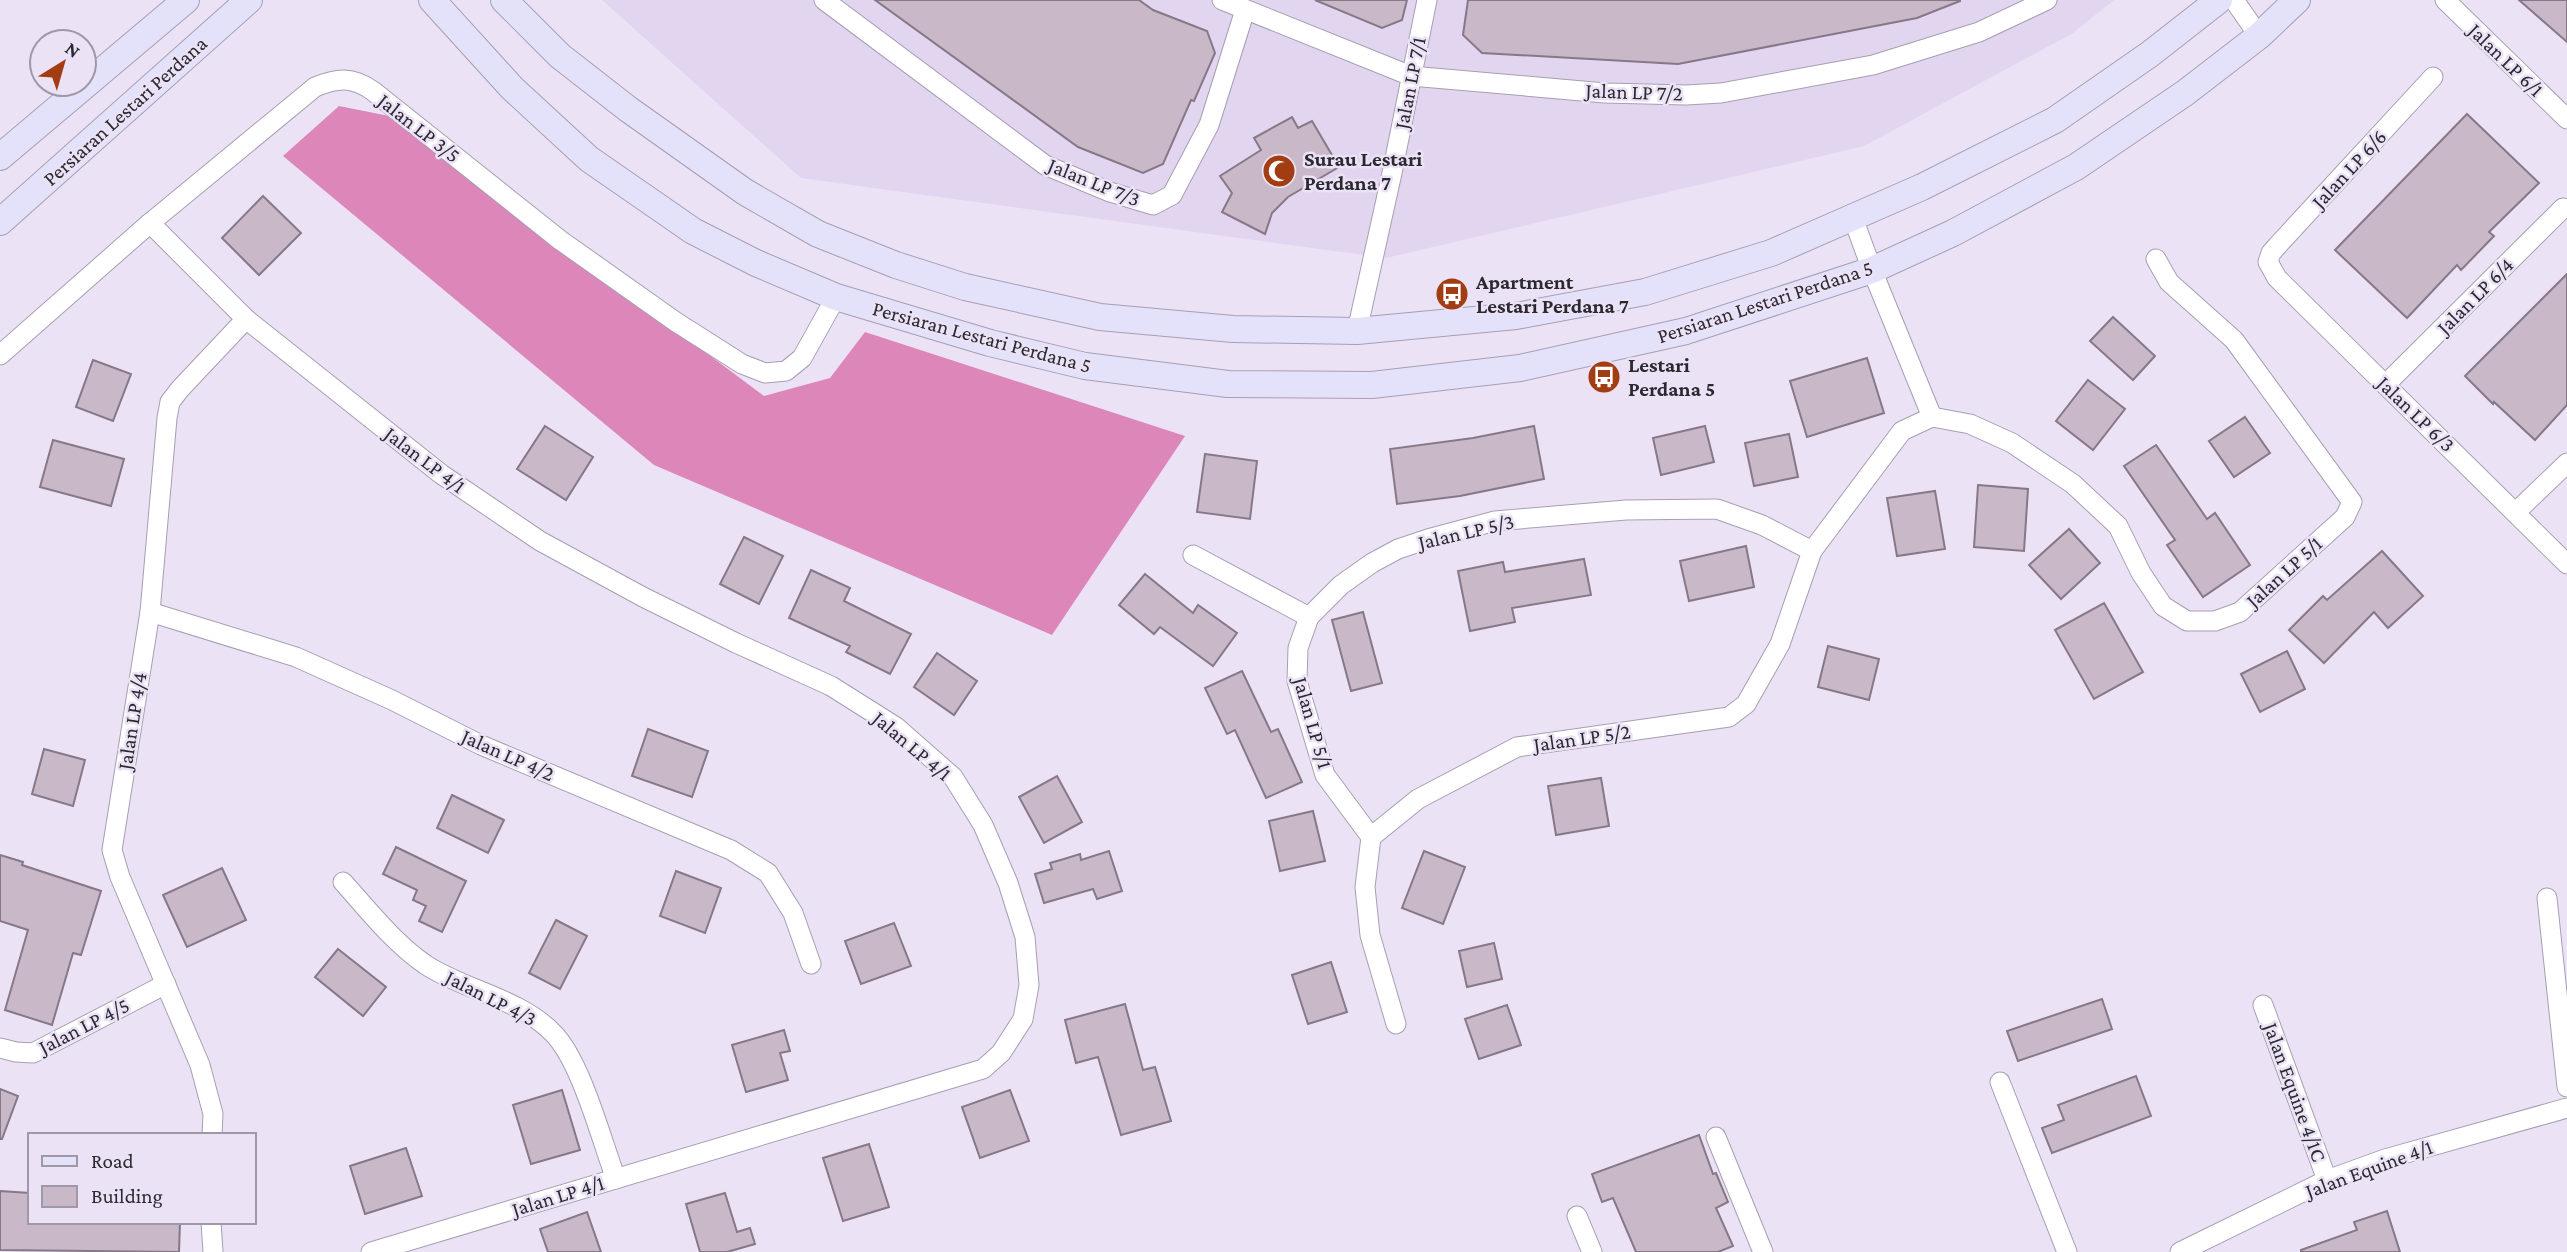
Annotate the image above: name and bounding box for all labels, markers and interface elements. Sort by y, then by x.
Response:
street label: Jalan LP 6/1 [2462,17,2549,102]
north arrow [28,28,98,98]
street label: Persiaran Lestari Perdana [38,31,212,191]
street label: Jalan LP 7/1 [1389,35,1431,133]
text: N [61,38,84,62]
street label: Jalan LP 7/2 [1583,78,1683,106]
street label: Jalan LP 3/5 [372,87,465,168]
street label: Jalan LP 6/6 [2305,125,2391,215]
place label: Surau Lestari Perdana 7 [1304,147,1422,195]
street label: Jalan LP 7/3 [1043,152,1143,211]
mosque icon: Surau Lestari Perdana 7 [1260,152,1298,190]
street label: Jalan LP 6/4 [2430,253,2518,341]
street label: Persiaran Lestari Perdana 5 [1654,256,1876,348]
place label: Apartment Lestari Perdana 7 [1475,270,1629,318]
bus stop icon: Apartment Lestari Perdana 7 [1433,275,1471,313]
street label: Persiaran Lestari Perdana 5 [870,296,1094,378]
place label: Lestari Perdana 5 [1628,353,1715,401]
bus stop icon: Lestari Perdana 5 [1585,358,1623,396]
street label: Jalan LP 6/3 [2371,370,2460,457]
street label: Jalan LP 4/1 [378,420,470,498]
street label: Jalan LP 5/3 [1414,509,1516,555]
street label: Jalan LP 5/1 [2239,532,2327,614]
street label: Jalan LP 4/4 [112,670,152,774]
street label: Jalan LP 5/1 [1288,672,1338,772]
street label: Jalan LP 4/1 [866,705,956,786]
street label: Jalan LP 5/2 [1530,719,1632,757]
street label: Jalan LP 4/2 [456,723,558,786]
street label: Jalan LP 4/3 [440,964,540,1031]
street label: Jalan LP 4/5 [33,993,133,1060]
street label: Jalan Equine 4/1C [2258,1017,2331,1165]
legend [28,1133,256,1224]
street label: Jalan Equine 4/1 [2300,1135,2436,1204]
text: Road [91,1149,134,1173]
street label: Jalan LP 4/1 [507,1171,607,1222]
text: Building [91,1184,163,1208]

